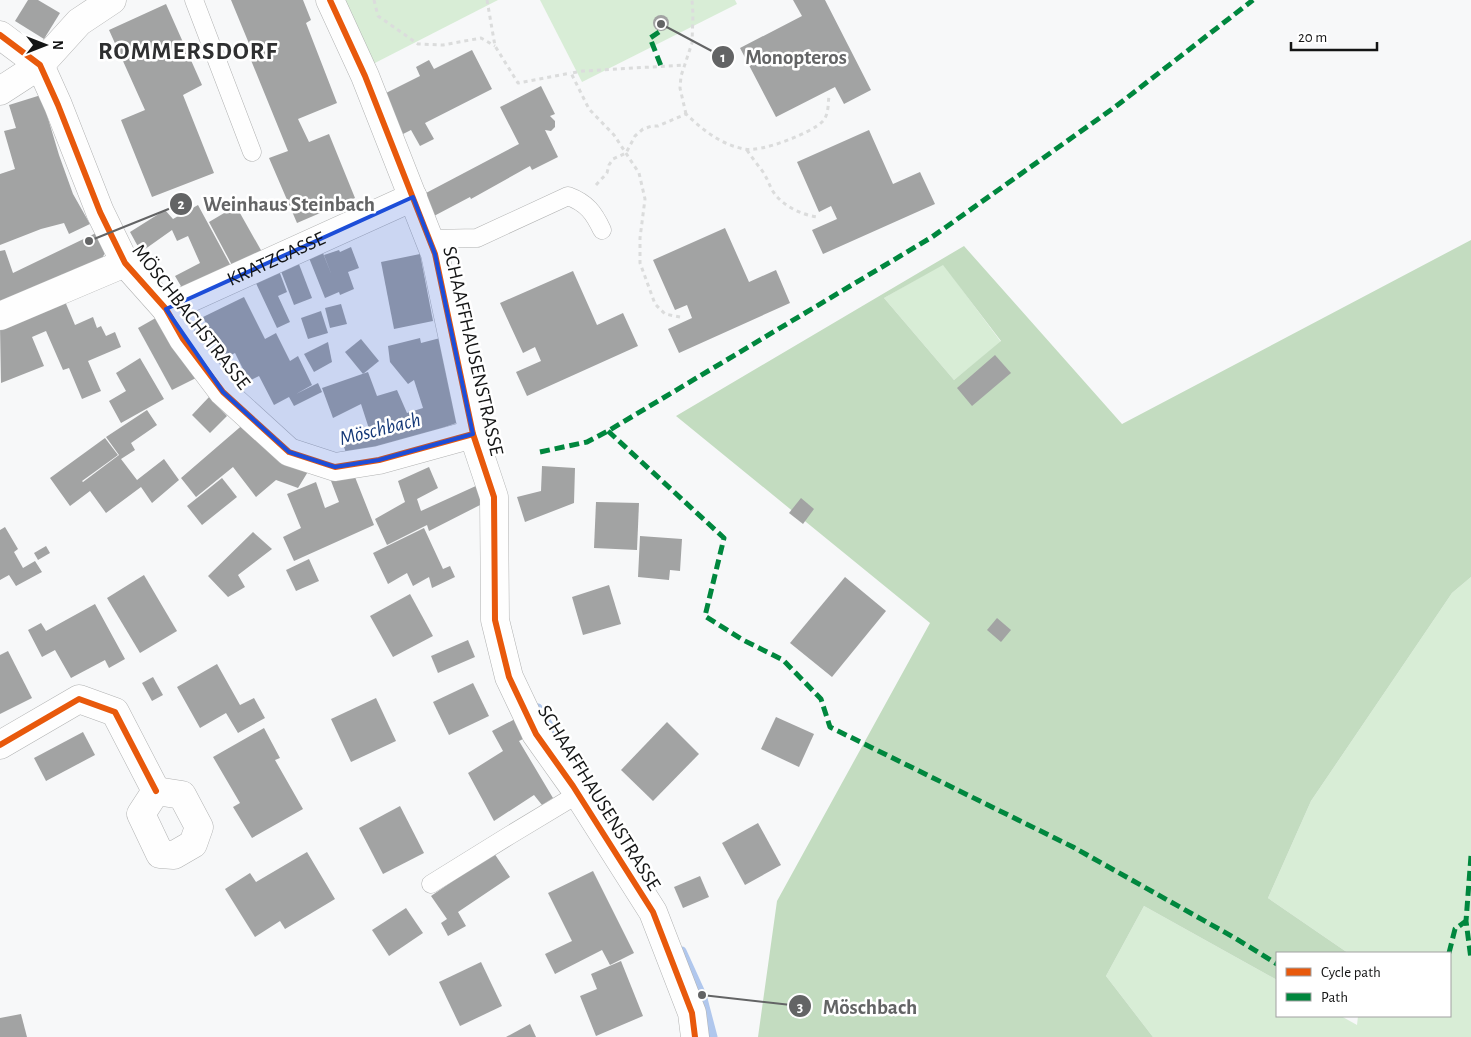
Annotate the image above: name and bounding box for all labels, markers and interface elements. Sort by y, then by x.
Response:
north arrow [20,20,70,70]
scale bar [1291,20,1377,52]
text: 20 m [1298,30,1327,45]
district label: ROMMERSDORF [98,39,278,64]
callout: Monopteros [710,39,857,75]
text: N [50,40,64,50]
text: Monopteros [745,47,847,68]
text: 1 [720,50,726,65]
callout: Weinhaus Steinbach [168,186,385,222]
text: Weinhaus Steinbach [203,194,375,215]
text: 2 [177,197,185,212]
street label: KRATZGASSE [224,228,328,290]
street label: MÖSCHBACHSTRASSE [128,241,254,394]
street label: SCHAAFFHAUSENSTRASSE [439,244,507,458]
water label: Möschbach [337,409,423,449]
street label: SCHAAFFHAUSENSTRASSE [534,702,664,894]
legend [1276,952,1451,1017]
text: Cycle path [1321,965,1381,980]
callout: Möschbach [788,988,927,1024]
text: Path [1321,990,1348,1005]
text: Möschbach [823,997,917,1018]
text: 3 [797,1000,803,1015]

